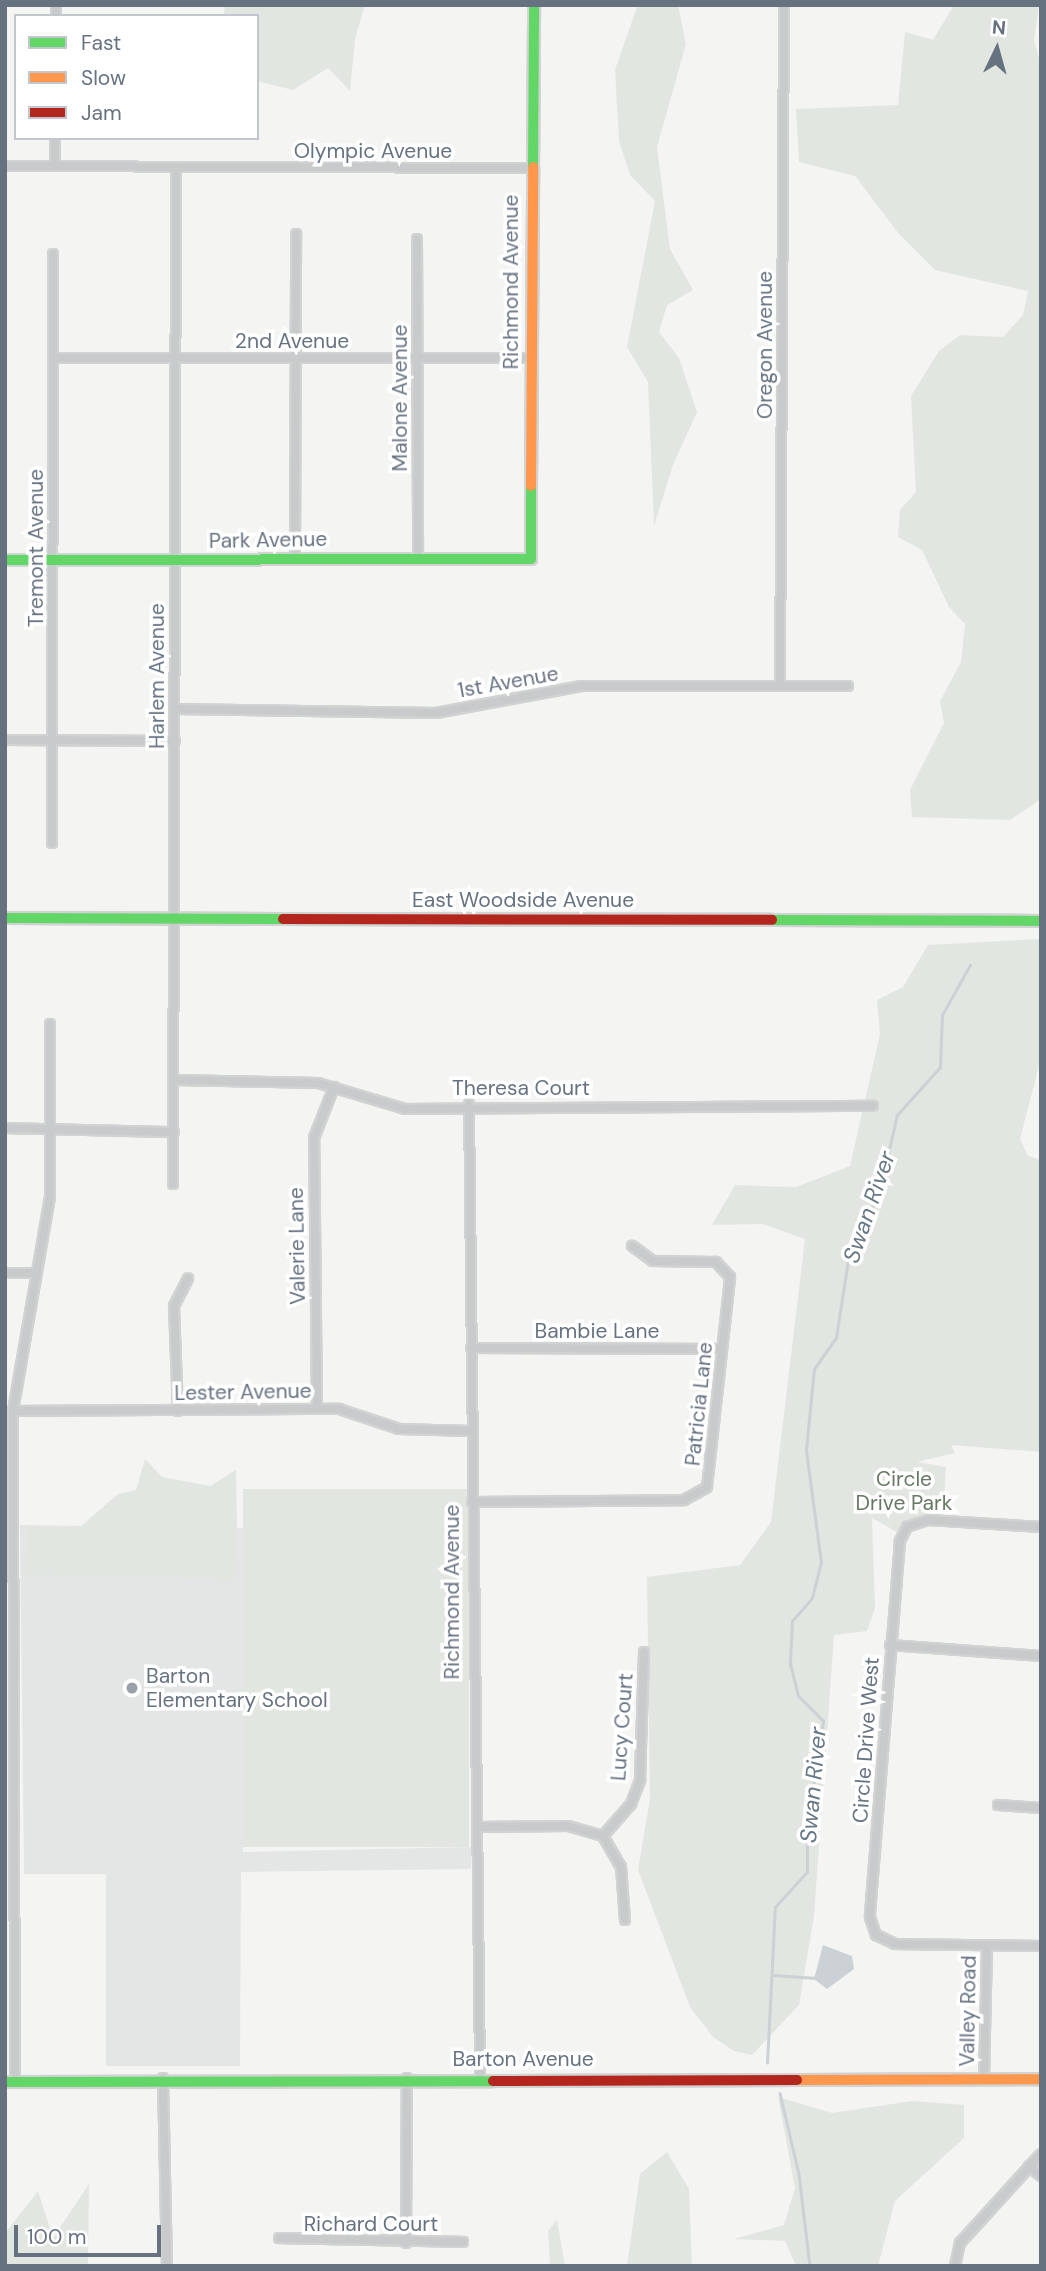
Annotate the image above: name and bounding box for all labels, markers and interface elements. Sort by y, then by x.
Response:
legend [14,14,259,140]
north arrow [962,14,1032,84]
text: N [991,15,1007,41]
text: Fast [81,29,121,57]
text: Slow [81,64,126,92]
text: Jam [81,99,122,127]
street label: Olympic Avenue [294,138,452,164]
street label: Richmond Avenue [498,195,524,369]
street label: Oregon Avenue [752,271,778,419]
street label: Malone Avenue [387,324,413,472]
street label: 2nd Avenue [235,328,349,354]
street label: Tremont Avenue [23,469,49,627]
street label: Park Avenue [209,526,327,554]
street label: Harlem Avenue [144,603,170,749]
street label: 1st Avenue [456,661,560,703]
street label: East Woodside Avenue [412,887,634,913]
street label: Theresa Court [452,1075,590,1101]
water label: Swan River [837,1148,901,1266]
street label: Valerie Lane [283,1187,311,1305]
street label: Bambie Lane [535,1318,659,1344]
street label: Patricia Lane [680,1341,718,1467]
street label: Lester Avenue [174,1378,312,1406]
park label: Circle Drive Park [856,1466,952,1516]
street label: Richmond Avenue [439,1505,465,1679]
street label: Circle Drive West [848,1656,884,1824]
place label: Barton Elementary School [146,1663,328,1713]
street label: Lucy Court [606,1672,638,1782]
marker: Barton Elementary School [124,1680,140,1696]
water label: Swan River [794,1726,832,1844]
street label: Valley Road [954,1955,982,2067]
street label: Barton Avenue [452,2046,594,2072]
street label: Richard Court [304,2211,438,2237]
scale bar [18,2212,164,2256]
text: 100 m [27,2223,87,2251]

